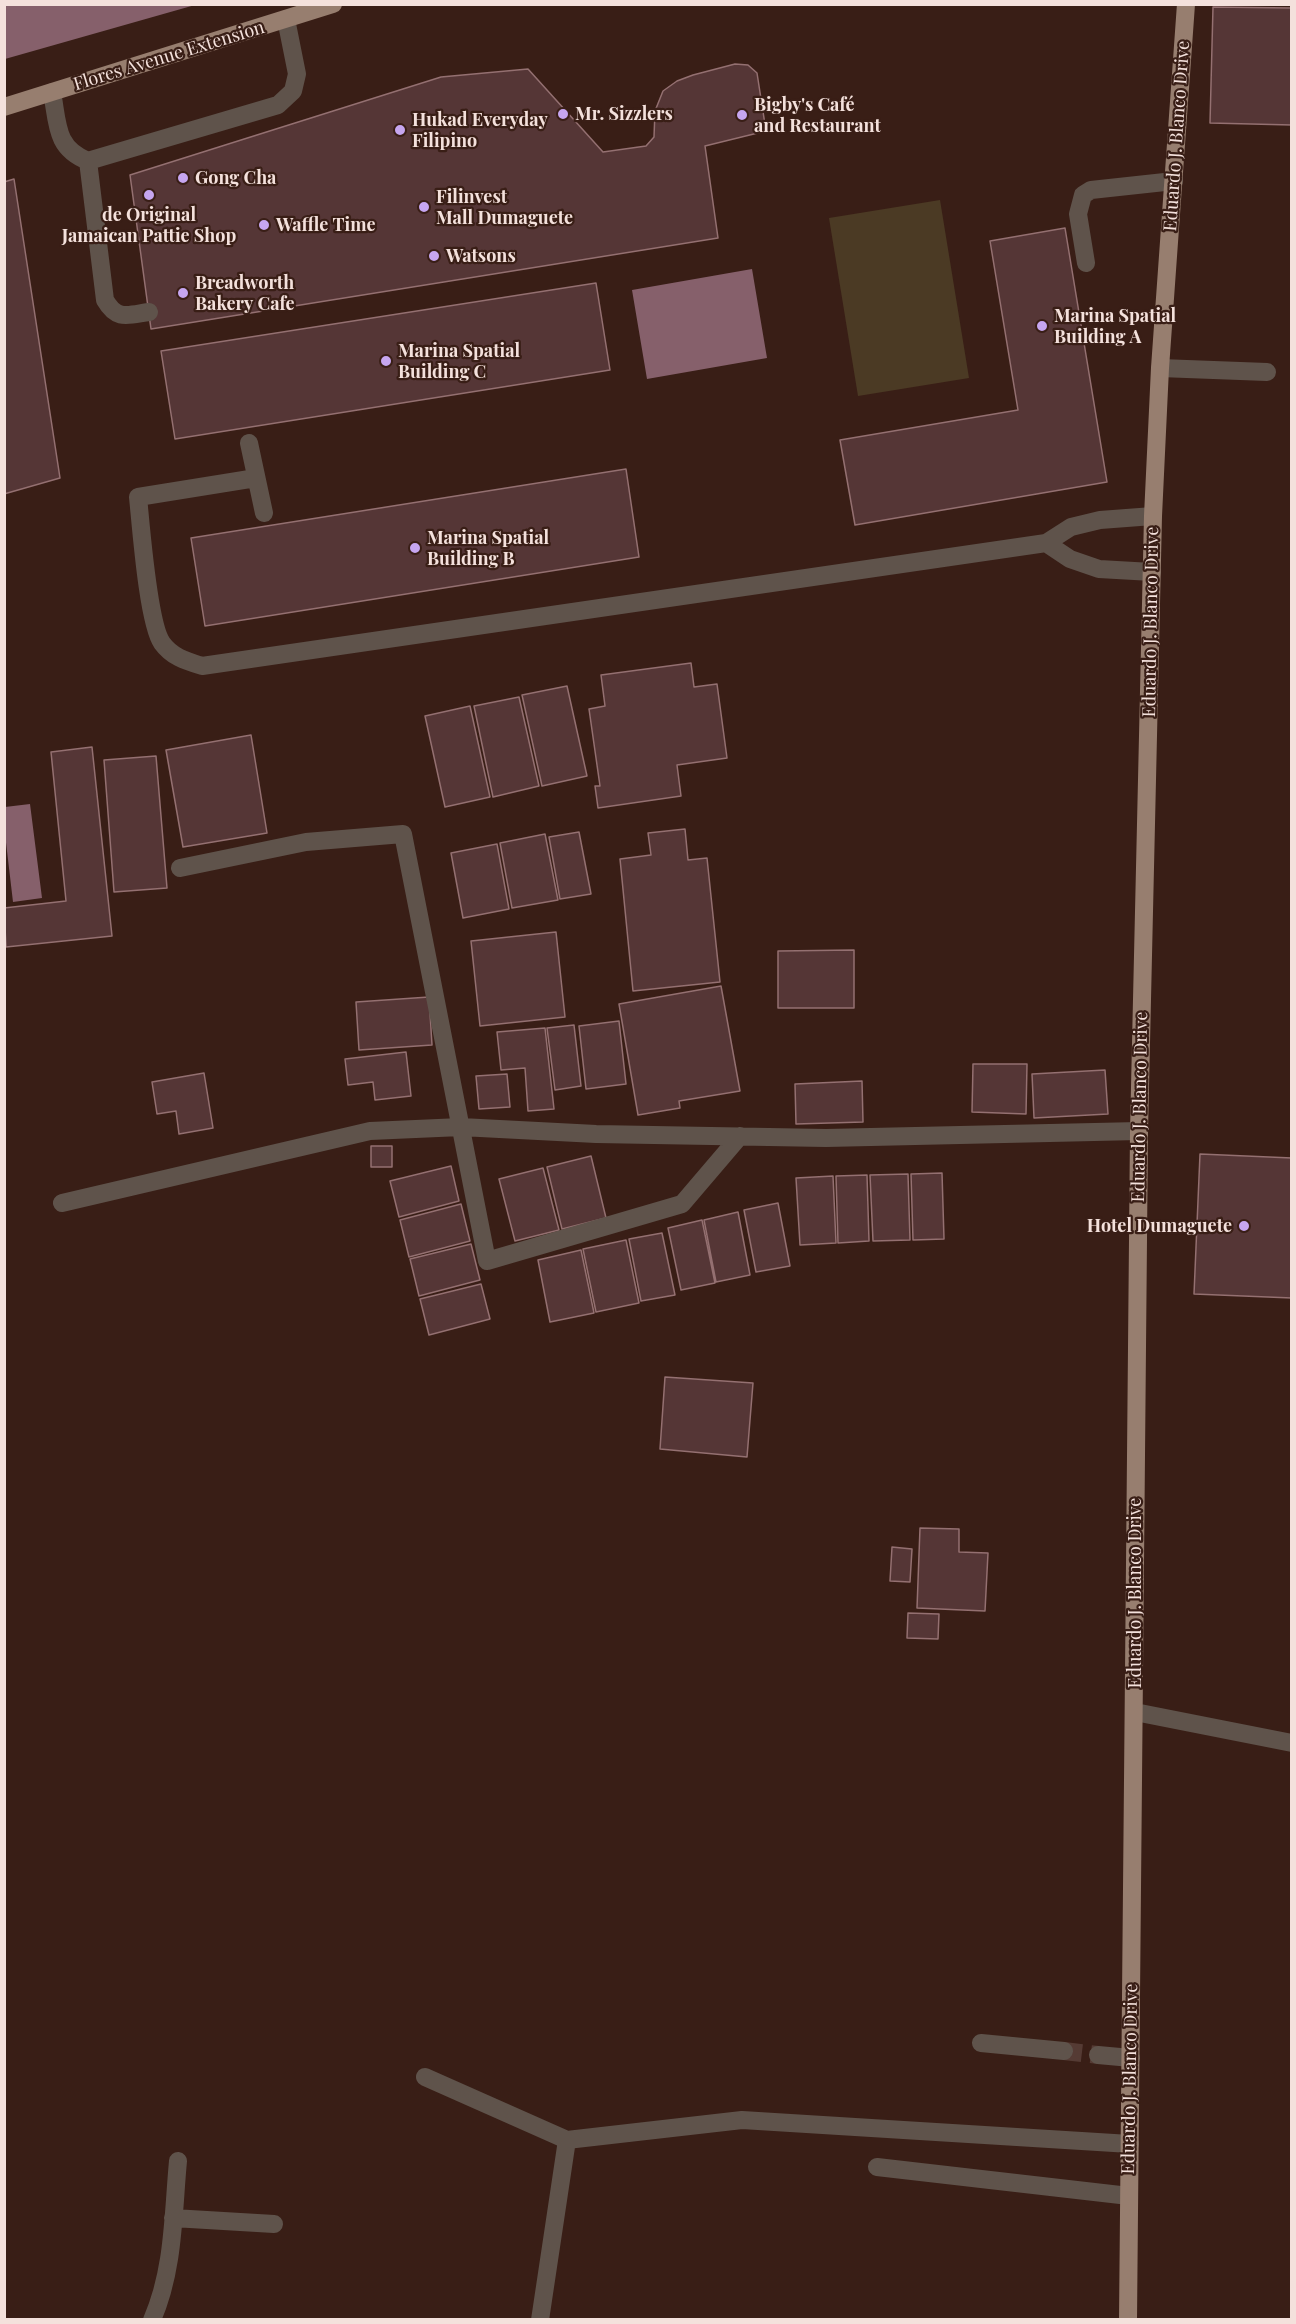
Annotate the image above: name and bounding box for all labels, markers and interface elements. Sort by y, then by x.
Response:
street label: Flores Avenue Extension [71,17,267,95]
street label: Eduardo J. Blanco Drive [1160,40,1194,232]
place label: Bigby's Café and Restaurant [754,94,881,136]
place label: Mr. Sizzlers [575,103,673,125]
marker: Mr. Sizzlers [556,107,570,121]
marker: Bigby's Café and Restaurant [735,108,749,122]
place label: Hukad Everyday Filipino [412,109,548,152]
marker: Hukad Everyday Filipino [393,123,407,137]
place label: Gong Cha [195,167,276,189]
marker: Gong Cha [176,171,190,185]
place label: Filinvest Mall Dumaguete [436,186,573,228]
marker: de Original Jamaican Pattie Shop [142,188,156,202]
marker: Filinvest Mall Dumaguete [417,200,431,214]
place label: de Original Jamaican Pattie Shop [62,204,236,246]
place label: Waffle Time [276,214,376,236]
marker: Waffle Time [257,218,271,232]
place label: Watsons [446,245,516,267]
marker: Watsons [427,249,441,263]
place label: Breadworth Bakery Cafe [195,272,295,314]
marker: Breadworth Bakery Cafe [176,286,190,300]
place label: Marina Spatial Building A [1054,305,1176,348]
marker: Marina Spatial Building A [1035,319,1049,333]
place label: Marina Spatial Building C [398,340,520,382]
marker: Marina Spatial Building C [379,354,393,368]
street label: Eduardo J. Blanco Drive [1139,526,1163,718]
place label: Marina Spatial Building B [427,527,549,570]
marker: Marina Spatial Building B [408,541,422,555]
street label: Eduardo J. Blanco Drive [1128,1011,1152,1203]
place label: Hotel Dumaguete [1087,1215,1232,1237]
marker: Hotel Dumaguete [1237,1219,1251,1233]
street label: Eduardo J. Blanco Drive [1124,1498,1146,1688]
street label: Eduardo J. Blanco Drive [1118,1983,1142,2175]

